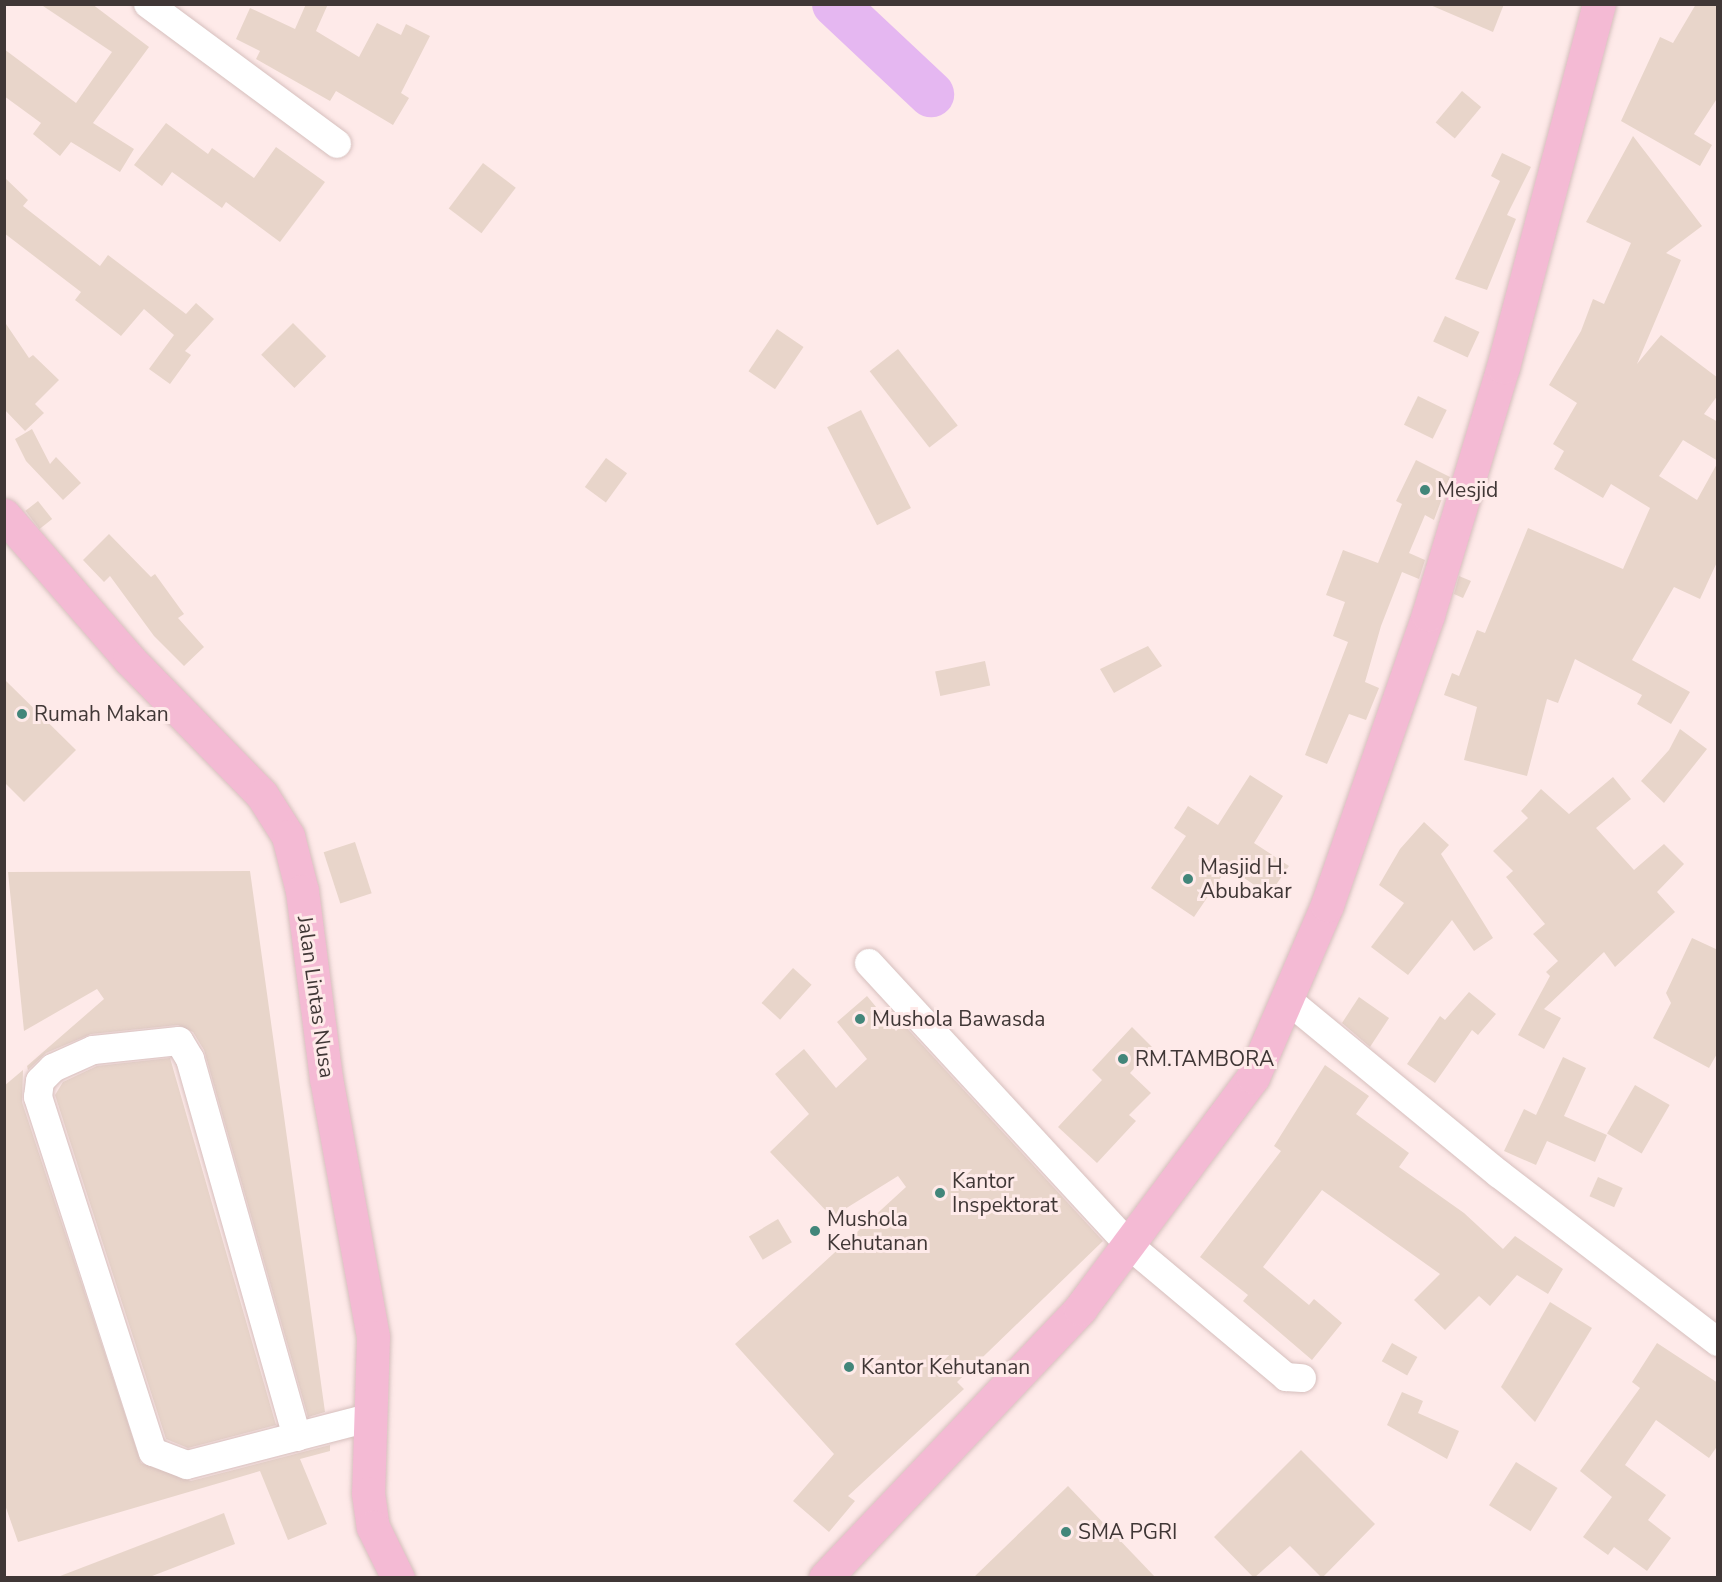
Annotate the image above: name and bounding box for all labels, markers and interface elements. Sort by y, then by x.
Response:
place label: Mesjid [1437,477,1498,503]
marker: Mesjid [1418,483,1432,497]
place label: Rumah Makan [34,701,169,727]
marker: Rumah Makan [15,707,29,721]
place label: Masjid H. Abubakar [1200,854,1292,904]
marker: Masjid H. Abubakar [1181,872,1195,886]
street label: Jalan Lintas Nusa [292,914,340,1080]
place label: Mushola Bawasda [872,1006,1045,1032]
marker: Mushola Bawasda [853,1012,867,1026]
place label: RM.TAMBORA [1135,1046,1274,1072]
marker: RM.TAMBORA [1116,1052,1130,1066]
place label: Kantor Inspektorat [952,1168,1058,1218]
marker: Kantor Inspektorat [933,1186,947,1200]
place label: Mushola Kehutanan [827,1206,928,1256]
marker: Mushola Kehutanan [808,1224,822,1238]
place label: Kantor Kehutanan [861,1354,1030,1380]
marker: Kantor Kehutanan [842,1360,856,1374]
place label: SMA PGRI [1078,1519,1177,1545]
marker: SMA PGRI [1059,1525,1073,1539]

